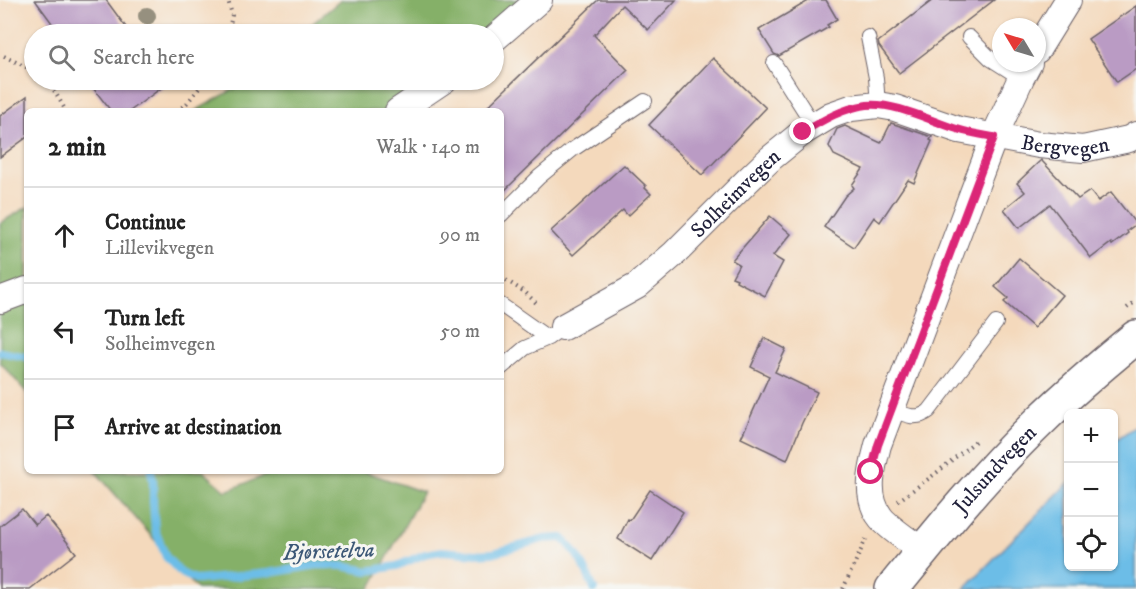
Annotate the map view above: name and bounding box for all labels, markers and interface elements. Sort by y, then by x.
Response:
north arrow [992,18,1046,72]
search box [24,24,504,90]
icon: search [45,41,78,74]
text: Search here [93,44,195,71]
route end [789,118,815,144]
street label: Bergvegen [1019,130,1112,163]
text: 2 min [48,131,106,164]
text: Walk · 140 m [376,135,480,160]
street label: Solheimvegen [686,144,786,244]
text: Continue [105,209,186,236]
icon: ahead [48,219,81,252]
text: 90 m [440,223,480,248]
text: Lillevikvegen [105,236,214,261]
text: Turn left [105,305,185,332]
icon: left [48,315,81,348]
text: 50 m [440,319,480,344]
text: Solheimvegen [105,332,215,357]
map controls [1064,409,1118,571]
button: + [1064,409,1118,463]
icon: arrive [48,411,81,444]
text: Arrive at destination [105,414,282,441]
street label: Julsundvegen [947,420,1042,520]
route start [857,458,883,484]
button: − [1064,463,1118,517]
button: locate [1064,517,1118,571]
water label: Bjørsetelva [282,536,375,567]

